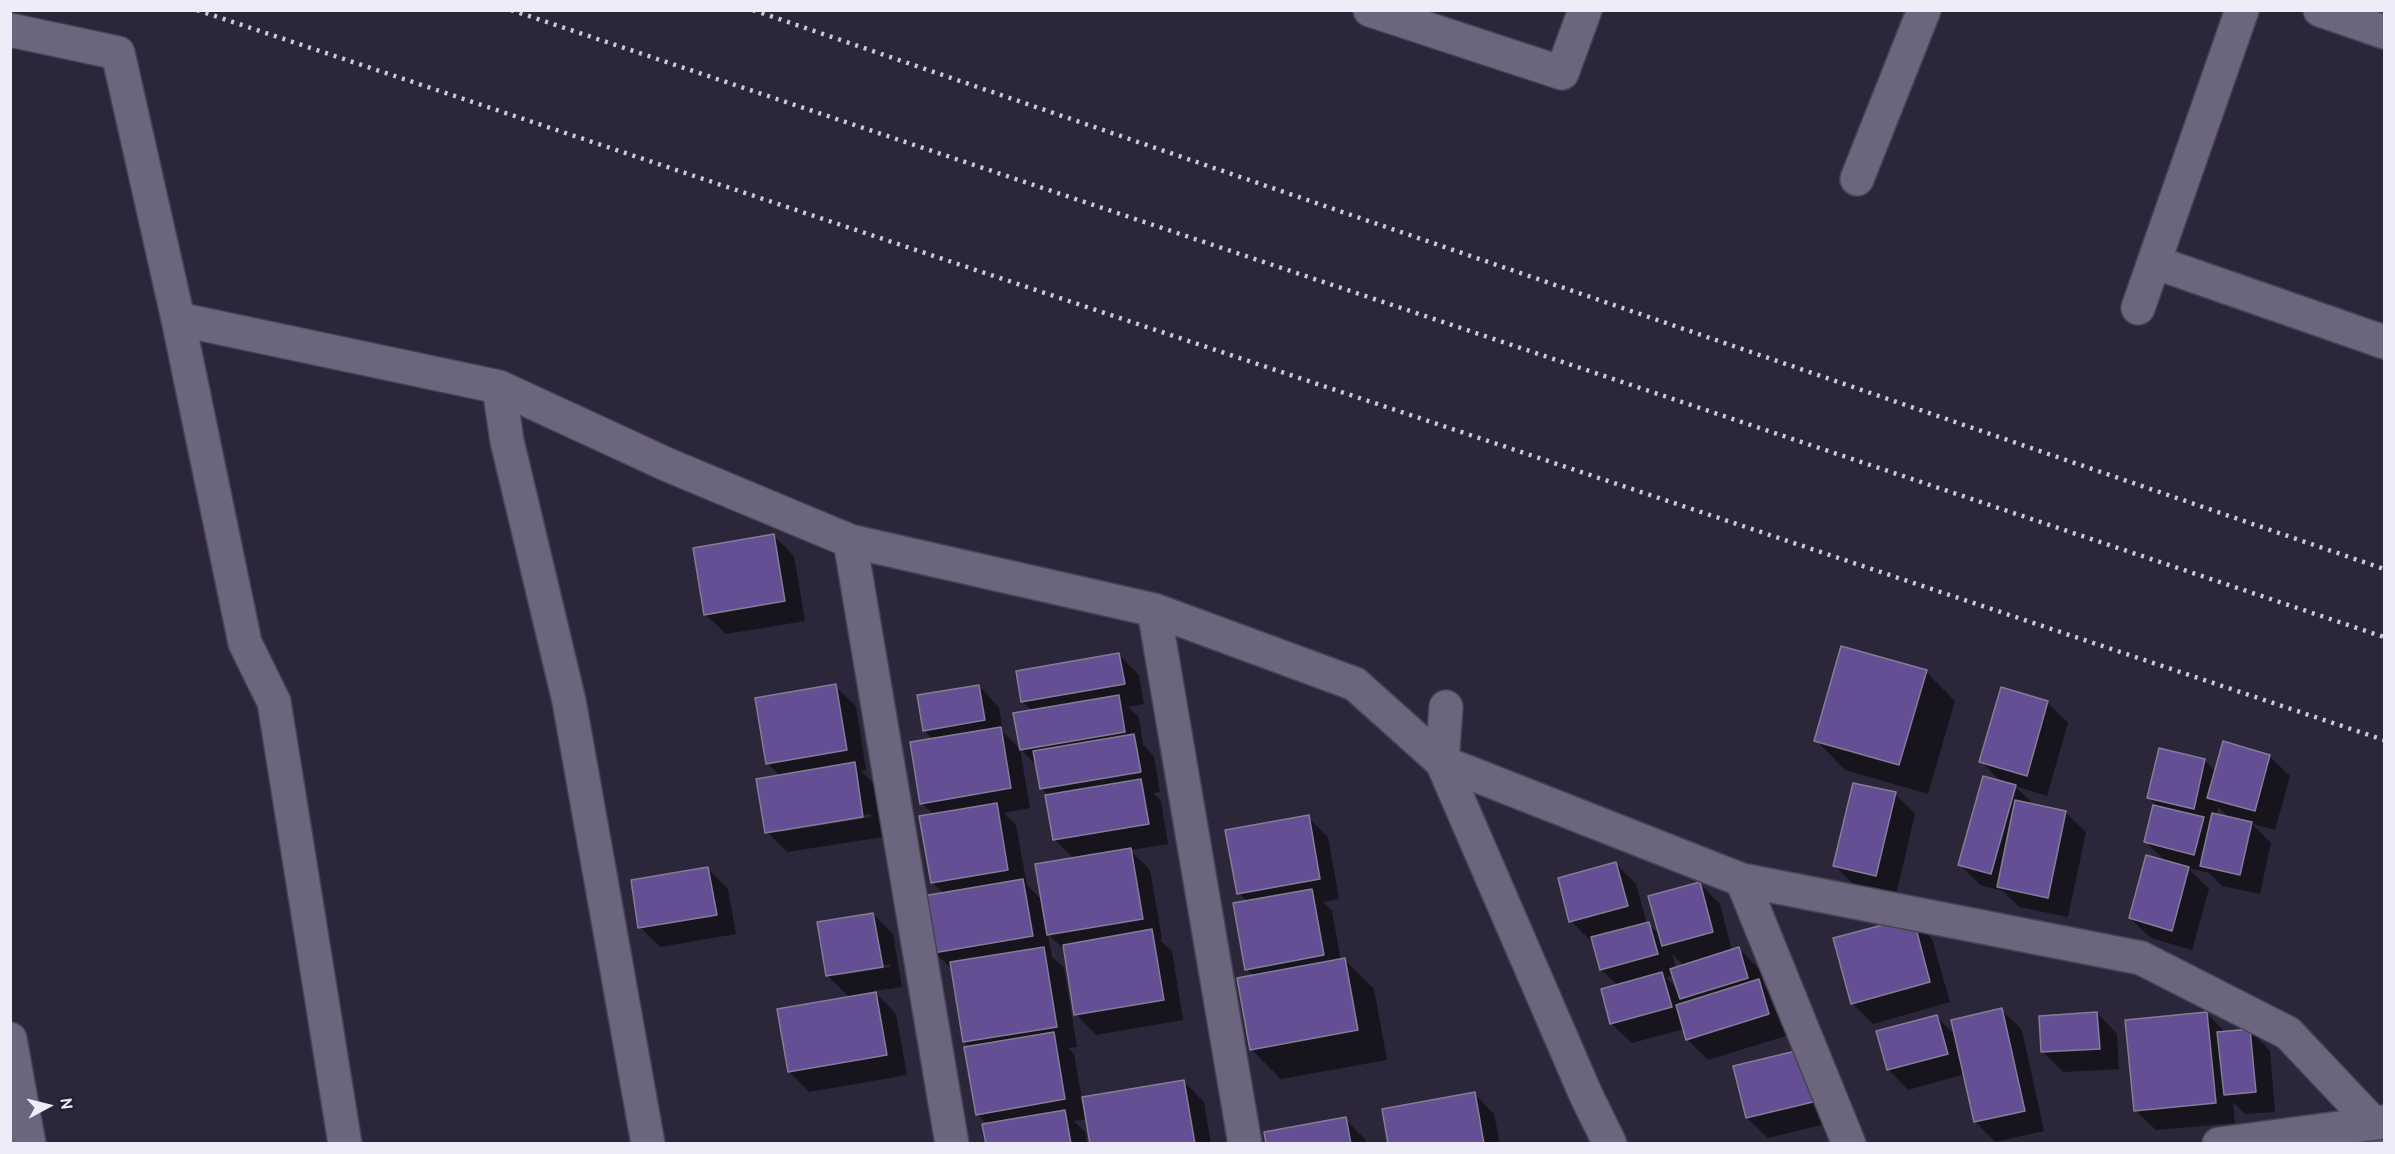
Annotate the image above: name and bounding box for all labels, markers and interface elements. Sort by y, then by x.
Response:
north arrow [18,1076,78,1136]
text: N [56,1097,76,1111]

